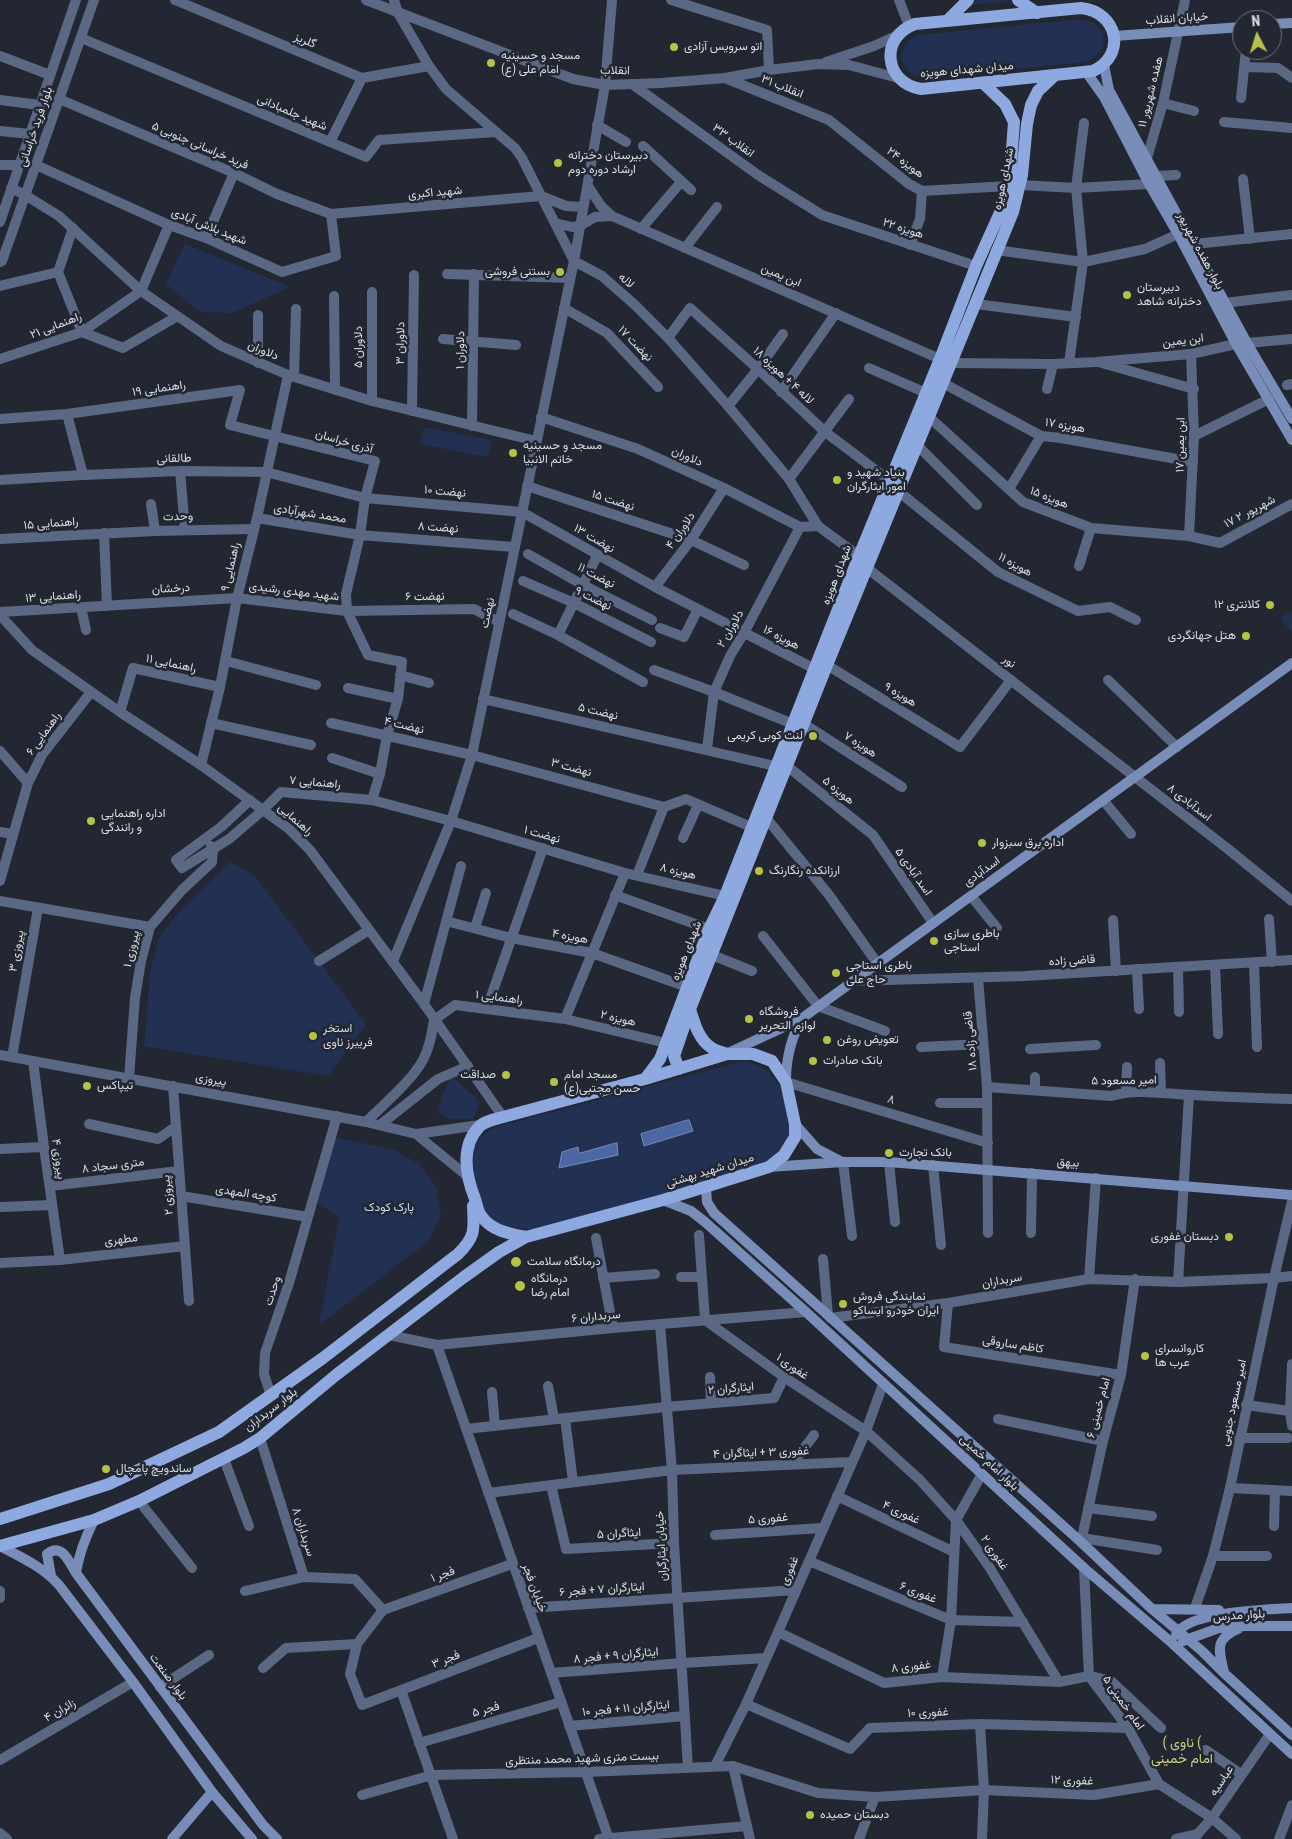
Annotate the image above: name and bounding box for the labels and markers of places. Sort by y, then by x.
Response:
place label: اتو سرويس آزادی [684,40,762,54]
marker: اتو سرويس آزادی [668,41,680,53]
place label: مسجد و حسینیه امام علی (ع) [501,49,580,77]
marker: مسجد و حسینیه امام علی (ع) [485,57,497,69]
place label: دبیرستان دخترانه ارشاد دوره دوم [568,149,648,177]
marker: دبیرستان دخترانه ارشاد دوره دوم [552,157,564,169]
place label: بستنی فروشی [485,265,550,279]
marker: بستنی فروشی [554,266,566,278]
place label: دبیرستان دخترانه شاهد [1137,281,1201,309]
marker: دبیرستان دخترانه شاهد [1121,289,1133,301]
place label: مسجد و حسینیه خاتم الانبیا [523,439,602,467]
marker: مسجد و حسینیه خاتم الانبیا [507,447,519,459]
place label: بنیاد شهید و امور ایثارگران [847,466,906,494]
marker: بنیاد شهید و امور ایثارگران [831,474,843,486]
place label: کلانتری ۱۲ [1214,598,1260,612]
marker: کلانتری ۱۲ [1264,599,1276,611]
place label: هتل جهانگردی [1168,629,1236,643]
marker: هتل جهانگردی [1240,630,1252,642]
place label: لنت کوبی کریمی [727,729,803,743]
marker: لنت کوبی کریمی [807,730,819,742]
place label: اداره راهنمایی و رانندگی [101,807,165,835]
marker: اداره راهنمایی و رانندگی [85,815,97,827]
place label: اداره برق سبزوار [992,836,1064,850]
marker: اداره برق سبزوار [976,837,988,849]
place label: ارزانکده رنگارنگ [769,864,840,878]
marker: ارزانکده رنگارنگ [753,865,765,877]
place label: باطری سازی استاجی [944,927,1000,955]
marker: باطری سازی استاجی [928,935,940,947]
place label: باطری استاجی حاج علی [846,959,912,987]
marker: باطری استاجی حاج علی [830,967,842,979]
place label: فروشگاه لوازم التحریر [759,1005,816,1033]
marker: فروشگاه لوازم التحریر [743,1013,755,1025]
place label: استخر فریبرز ناوی [323,1022,373,1050]
marker: استخر فریبرز ناوی [307,1030,319,1042]
place label: تعویض روغن [837,1033,899,1047]
marker: تعویض روغن [821,1034,833,1046]
place label: بانک صادرات [823,1054,883,1068]
marker: بانک صادرات [807,1055,819,1067]
place label: صداقت [460,1068,496,1082]
place label: مسجد امام حسن مجتبی(ع) [564,1068,641,1096]
marker: صداقت [500,1069,512,1081]
marker: مسجد امام حسن مجتبی(ع) [548,1076,560,1088]
place label: تیپاکس [97,1079,133,1093]
marker: تیپاکس [81,1080,93,1092]
place label: بانک تجارت [899,1146,952,1160]
marker: بانک تجارت [883,1147,895,1159]
place label: دبستان غفوری [1151,1230,1219,1244]
marker: دبستان غفوری [1223,1231,1235,1243]
marker: درمانگاه سلامت [509,1255,523,1269]
place label: درمانگاه سلامت [527,1255,601,1269]
place label: درمانگاه امام رضا [531,1272,570,1300]
marker: درمانگاه امام رضا [513,1279,527,1293]
place label: نمایندگی فروش ایران خودرو ایساکو [853,1290,939,1318]
marker: نمایندگی فروش ایران خودرو ایساکو [837,1298,849,1310]
place label: کاروانسرای عرب ها [1155,1342,1204,1370]
marker: کاروانسرای عرب ها [1139,1350,1151,1362]
place label: ساندویچ پامچال [116,1462,191,1476]
marker: ساندویچ پامچال [100,1463,112,1475]
place label: دبستان حمیده [820,1808,889,1822]
marker: دبستان حمیده [804,1809,816,1821]

